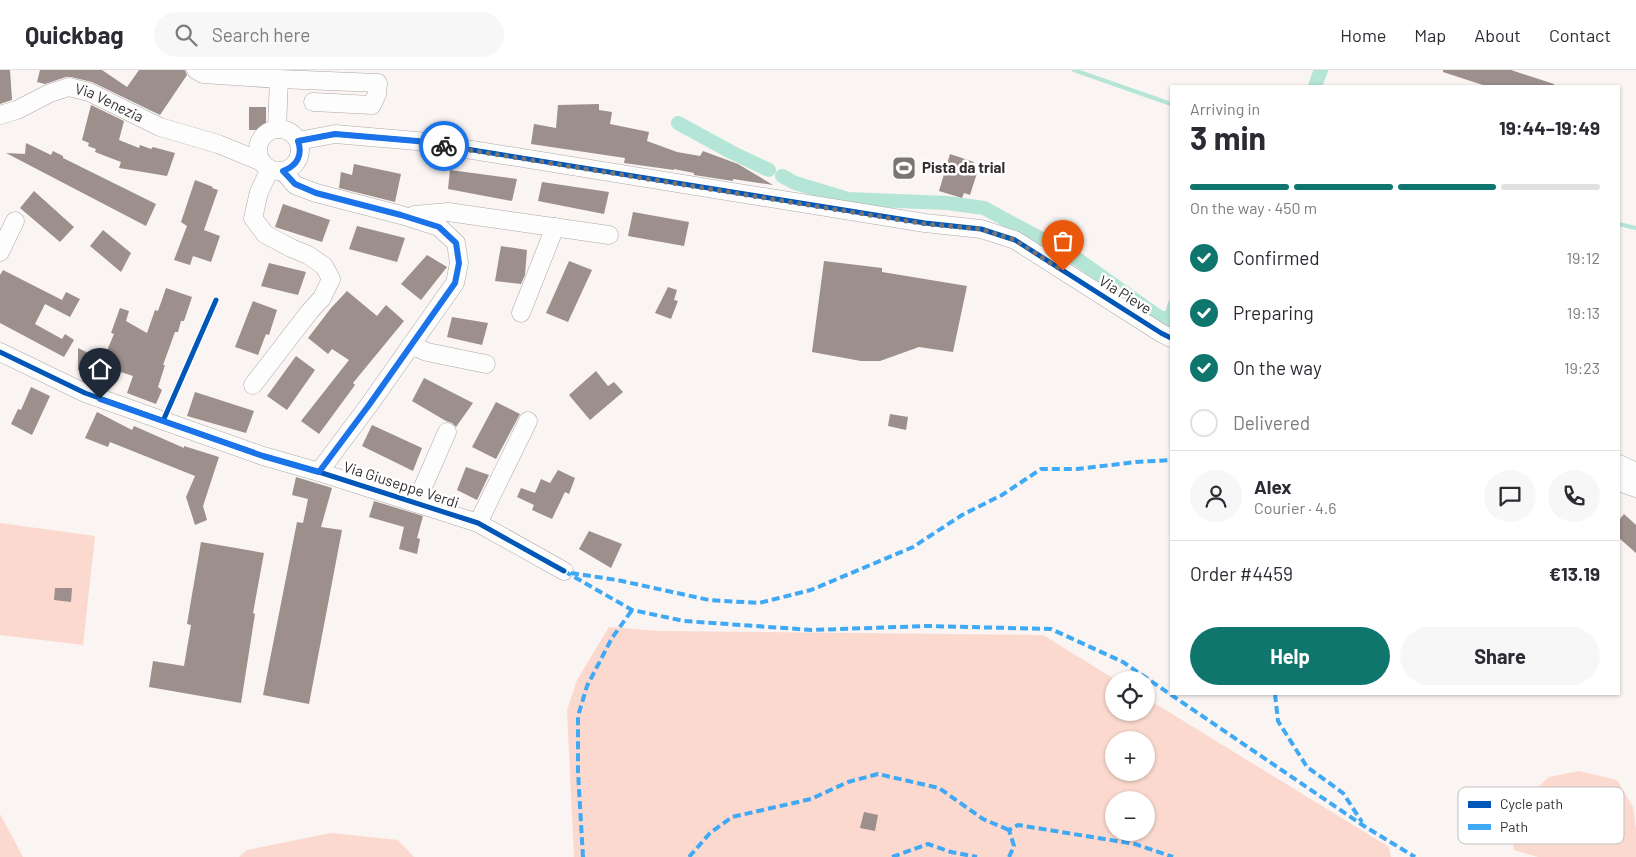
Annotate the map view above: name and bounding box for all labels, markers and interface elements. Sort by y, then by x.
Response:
search box [154,12,504,57]
text: Quickbag [25,20,124,49]
icon: search [172,21,200,49]
text: Search here [212,23,310,46]
text: Home [1340,24,1386,46]
text: Map [1414,24,1446,46]
text: About [1474,24,1521,46]
text: Contact [1549,24,1611,46]
street label: Via Venezia [73,79,147,125]
text: Arriving in [1190,99,1260,118]
text: 19:44–19:49 [1499,116,1600,139]
text: 3 min [1190,118,1266,156]
courier [419,121,469,171]
icon: bike [430,132,458,160]
sports icon: Pista da trial [891,155,917,181]
place label: Pista da trial [922,158,1005,176]
text: On the way · 450 m [1190,198,1317,217]
pin [1042,220,1084,271]
icon: bag [1049,227,1077,255]
icon: check [1190,244,1218,272]
text: Confirmed [1233,246,1320,269]
text: 19:12 [1566,248,1600,267]
street label: Via Pieve [1096,271,1155,317]
icon: check [1190,299,1218,327]
text: Preparing [1233,301,1314,324]
text: 19:13 [1567,303,1600,322]
pin [79,348,121,399]
icon: check [1190,354,1218,382]
icon: home [86,355,114,383]
text: On the way [1233,356,1322,379]
text: 19:23 [1564,358,1600,377]
text: Delivered [1233,411,1310,434]
street label: Via Giuseppe Verdi [341,457,461,511]
button: person [1190,470,1242,522]
button: chat [1484,470,1536,522]
button: phone [1548,470,1600,522]
text: Alex [1254,475,1292,498]
text: Courier · 4.6 [1254,498,1337,517]
text: Order #4459 [1190,562,1293,585]
text: €13.19 [1549,562,1600,585]
button: Help [1190,627,1390,685]
button: Share [1400,627,1600,685]
map controls [1105,671,1155,841]
button: locate [1105,671,1155,721]
button: + [1105,731,1155,781]
legend [1458,787,1624,844]
button: − [1105,791,1155,841]
text: Cycle path [1500,795,1563,812]
text: Path [1500,818,1528,835]

